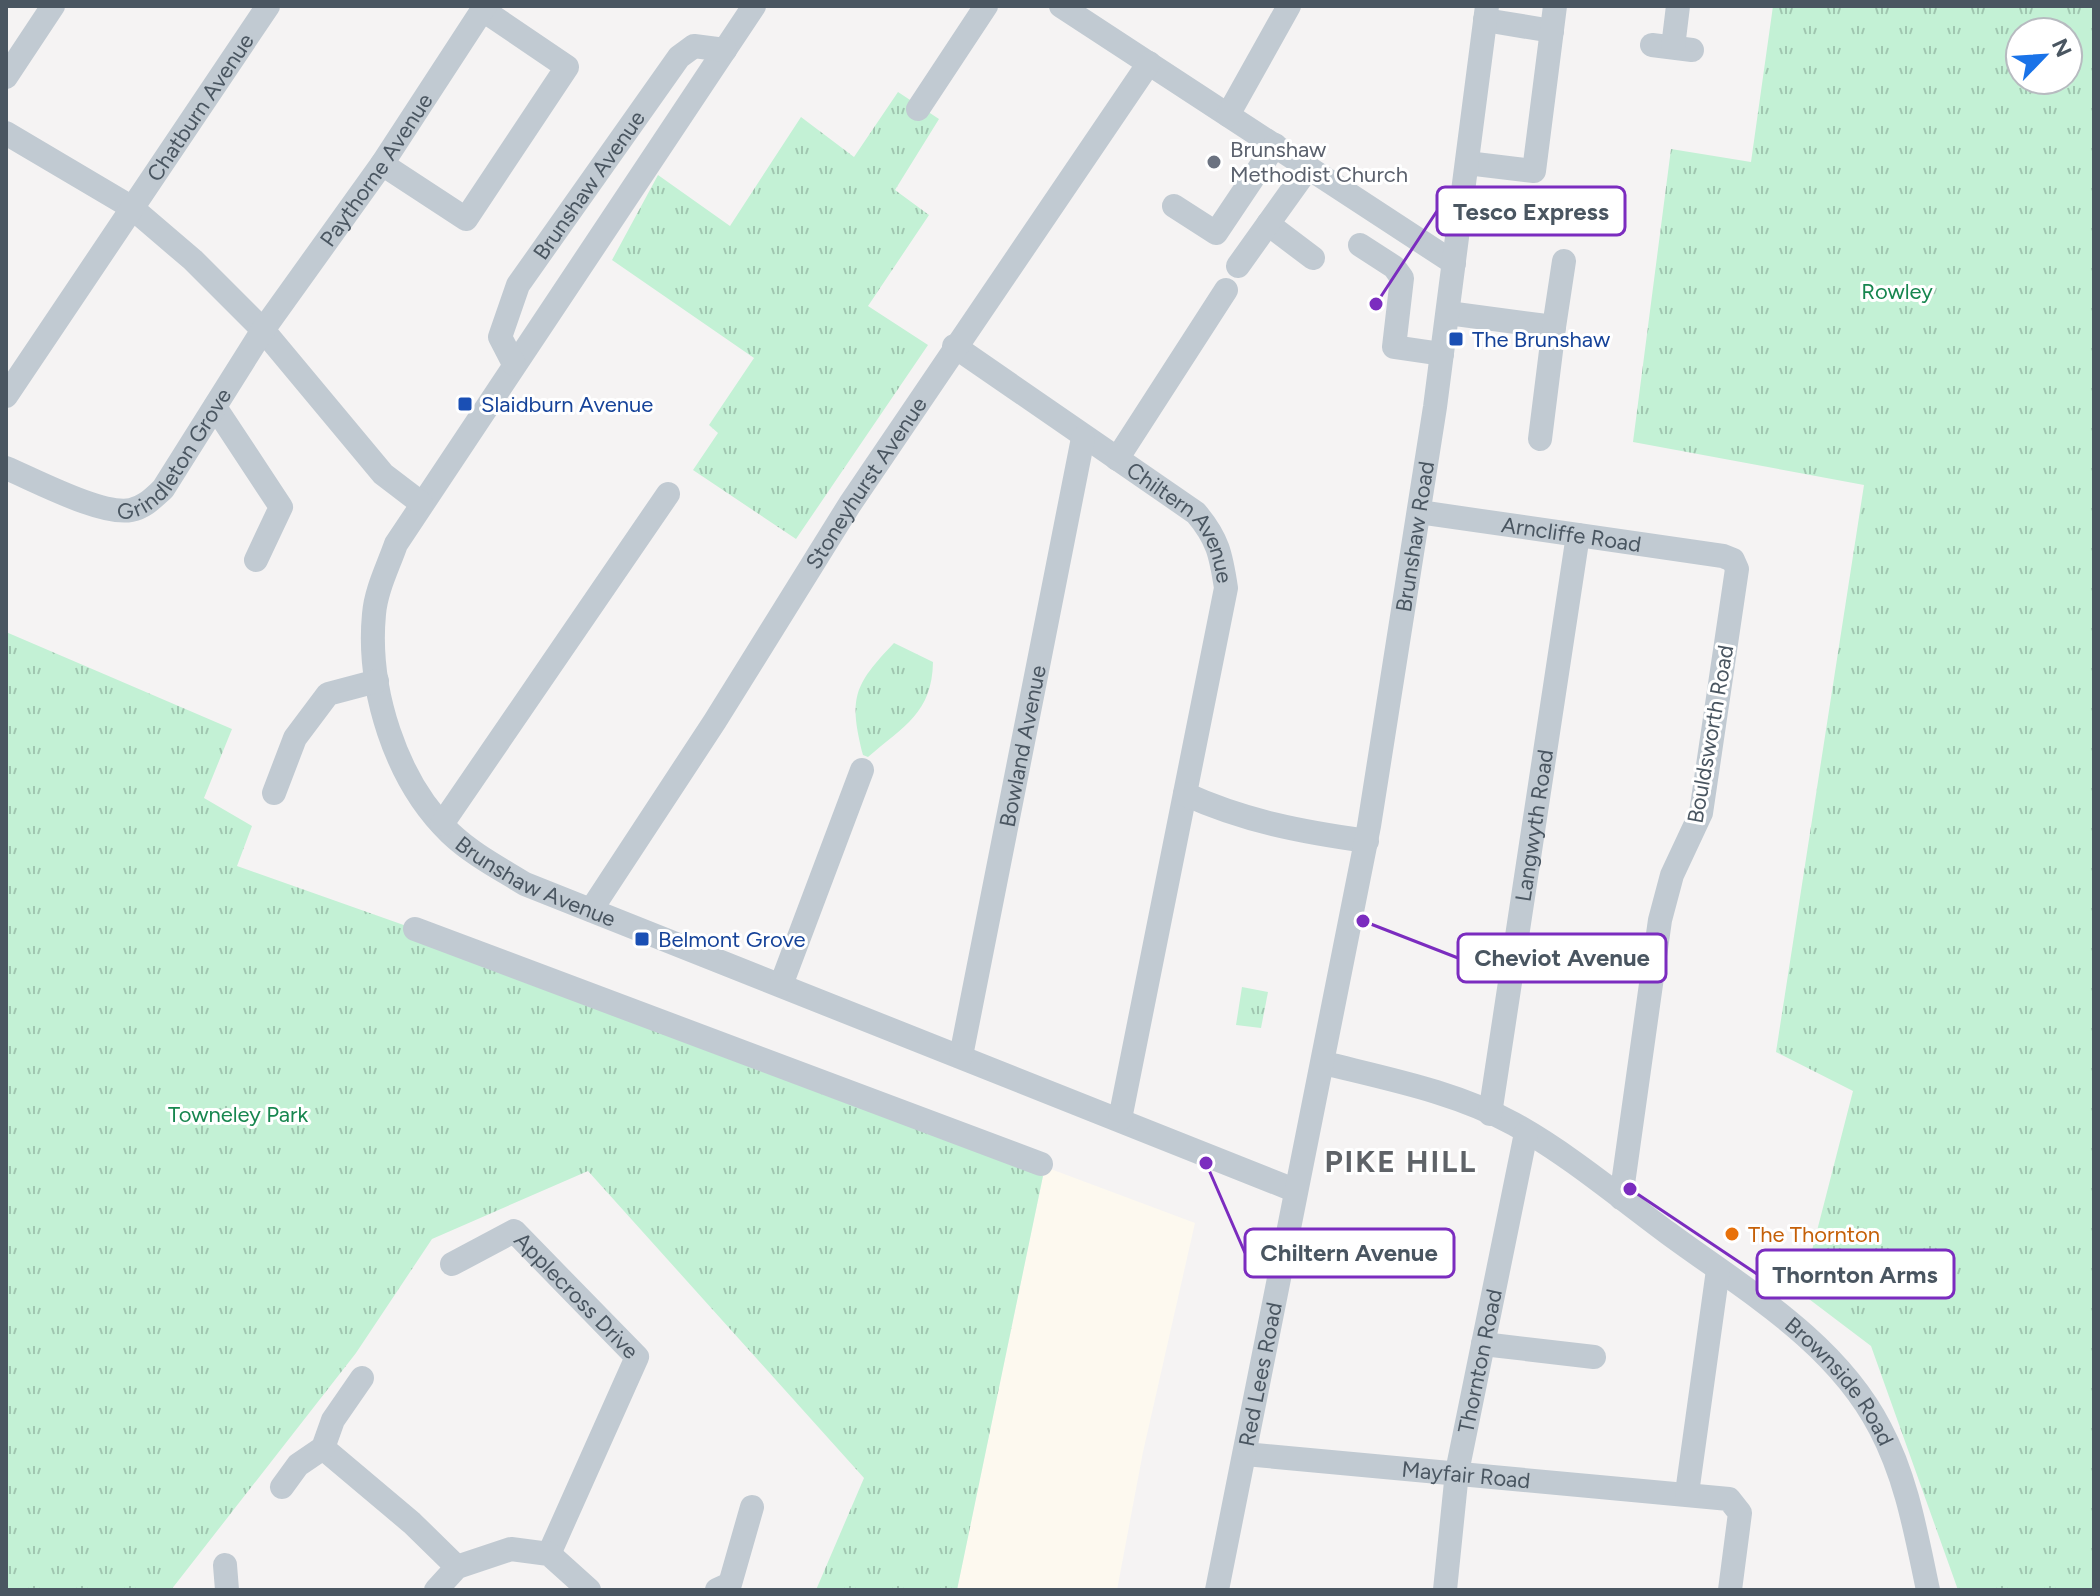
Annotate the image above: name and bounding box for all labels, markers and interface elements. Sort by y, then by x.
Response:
north arrow [2004,16,2084,96]
street label: Chatburn Avenue [141,28,260,187]
text: N [2046,34,2078,61]
street label: Paythorne Avenue [314,88,439,252]
street label: Brunshaw Avenue [527,105,651,265]
place label: Brunshaw Methodist Church [1230,136,1408,188]
marker: Brunshaw Methodist Church [1205,153,1223,171]
callout: Tesco Express [1437,187,1625,235]
text: Tesco Express [1453,197,1609,226]
park label: Rowley [1861,278,1933,305]
place label: The Brunshaw [1472,326,1611,353]
marker: The Brunshaw [1447,330,1465,348]
street label: Grindleton Grove [116,383,237,525]
place label: Slaidburn Avenue [481,391,653,418]
street label: Stoneyhurst Avenue [800,392,933,574]
marker: Slaidburn Avenue [456,395,474,413]
street label: Chiltern Avenue [1121,456,1238,585]
street label: Brunshaw Road [1390,459,1440,614]
street label: Arncliffe Road [1500,511,1643,558]
street label: Bouldsworth Road [1682,643,1739,825]
street label: Bowland Avenue [994,663,1052,829]
street label: Langwyth Road [1509,748,1559,903]
street label: Brunshaw Avenue [450,830,620,933]
place label: Belmont Grove [658,926,806,953]
marker: Belmont Grove [633,930,651,948]
callout: Cheviot Avenue [1458,934,1666,982]
text: Cheviot Avenue [1474,943,1650,972]
park label: Towneley Park [168,1101,308,1128]
district label: PIKE HILL [1325,1143,1477,1180]
place label: The Thornton [1748,1221,1880,1248]
marker: The Thornton [1723,1225,1741,1243]
street label: Applecross Drive [508,1226,644,1365]
callout: Chiltern Avenue [1245,1229,1454,1277]
text: Chiltern Avenue [1260,1238,1438,1267]
callout: Thornton Arms [1757,1250,1954,1298]
text: Thornton Arms [1772,1260,1938,1289]
street label: Thornton Road [1452,1287,1508,1435]
street label: Red Lees Road [1233,1300,1288,1449]
street label: Brownside Road [1779,1311,1900,1450]
street label: Mayfair Road [1400,1456,1532,1494]

